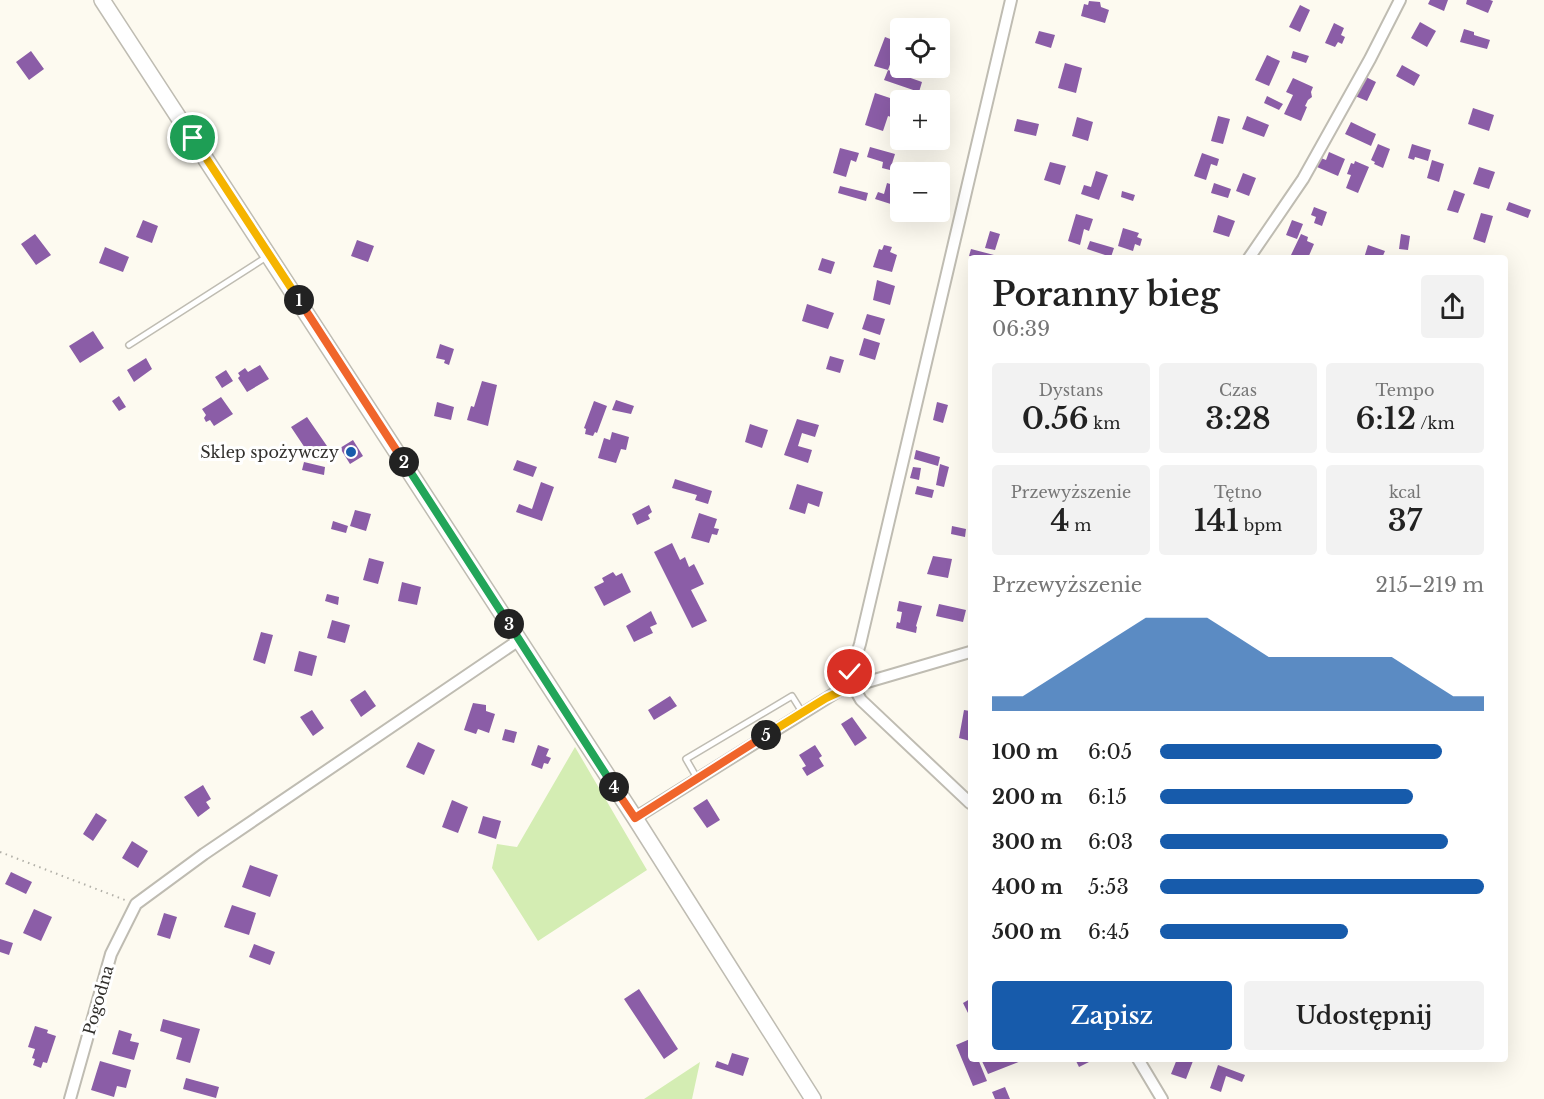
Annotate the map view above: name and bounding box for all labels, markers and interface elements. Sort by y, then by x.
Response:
map controls [890,18,950,222]
button: locate [890,18,950,78]
button: + [890,90,950,150]
pin [167,112,218,163]
icon: arrive [176,121,209,154]
button: − [890,162,950,222]
text: Poranny bieg [992,274,1220,315]
button: share [1421,275,1484,338]
pin: 1 [284,285,314,315]
text: 1 [296,290,302,310]
text: 06:39 [992,317,1050,341]
text: Dystans [1039,380,1103,400]
text: Czas [1219,380,1257,400]
text: Tempo [1376,380,1434,400]
text: 0.56 [1022,400,1089,437]
text: 3:28 [1205,400,1271,437]
text: 6:12 [1355,400,1416,437]
text: km [1089,413,1120,433]
text: /km [1416,413,1455,433]
place label: Sklep spożywczy [200,442,340,462]
marker: Sklep spożywczy [344,445,358,459]
pin: 2 [389,447,419,477]
text: 2 [399,452,409,472]
text: Przewyższenie [1011,482,1131,502]
text: Tętno [1214,482,1262,502]
text: kcal [1389,482,1421,502]
text: 4 [1051,502,1070,539]
text: 141 [1194,502,1239,539]
text: 37 [1388,502,1422,539]
text: m [1070,515,1091,535]
text: bpm [1239,515,1282,535]
text: Przewyższenie [992,573,1142,597]
text: 215–219 m [1376,573,1484,597]
pin: 3 [494,609,524,639]
text: 3 [504,614,514,634]
pin [824,646,875,697]
icon: check [833,655,866,688]
pin: 5 [751,720,781,750]
text: 5 [761,725,771,745]
text: 100 m [992,740,1058,764]
text: 6:05 [1088,740,1132,764]
pin: 4 [599,772,629,802]
text: 4 [609,777,619,797]
text: 200 m [992,785,1063,809]
text: 6:15 [1088,785,1127,809]
text: 300 m [992,830,1062,854]
text: 6:03 [1088,830,1133,854]
text: 400 m [992,875,1063,899]
text: 5:53 [1088,875,1129,899]
text: 500 m [992,920,1062,944]
text: 6:45 [1088,920,1130,944]
street label: Pogodna [79,963,118,1037]
button: Zapisz [992,981,1232,1050]
button: Udostępnij [1244,981,1484,1050]

